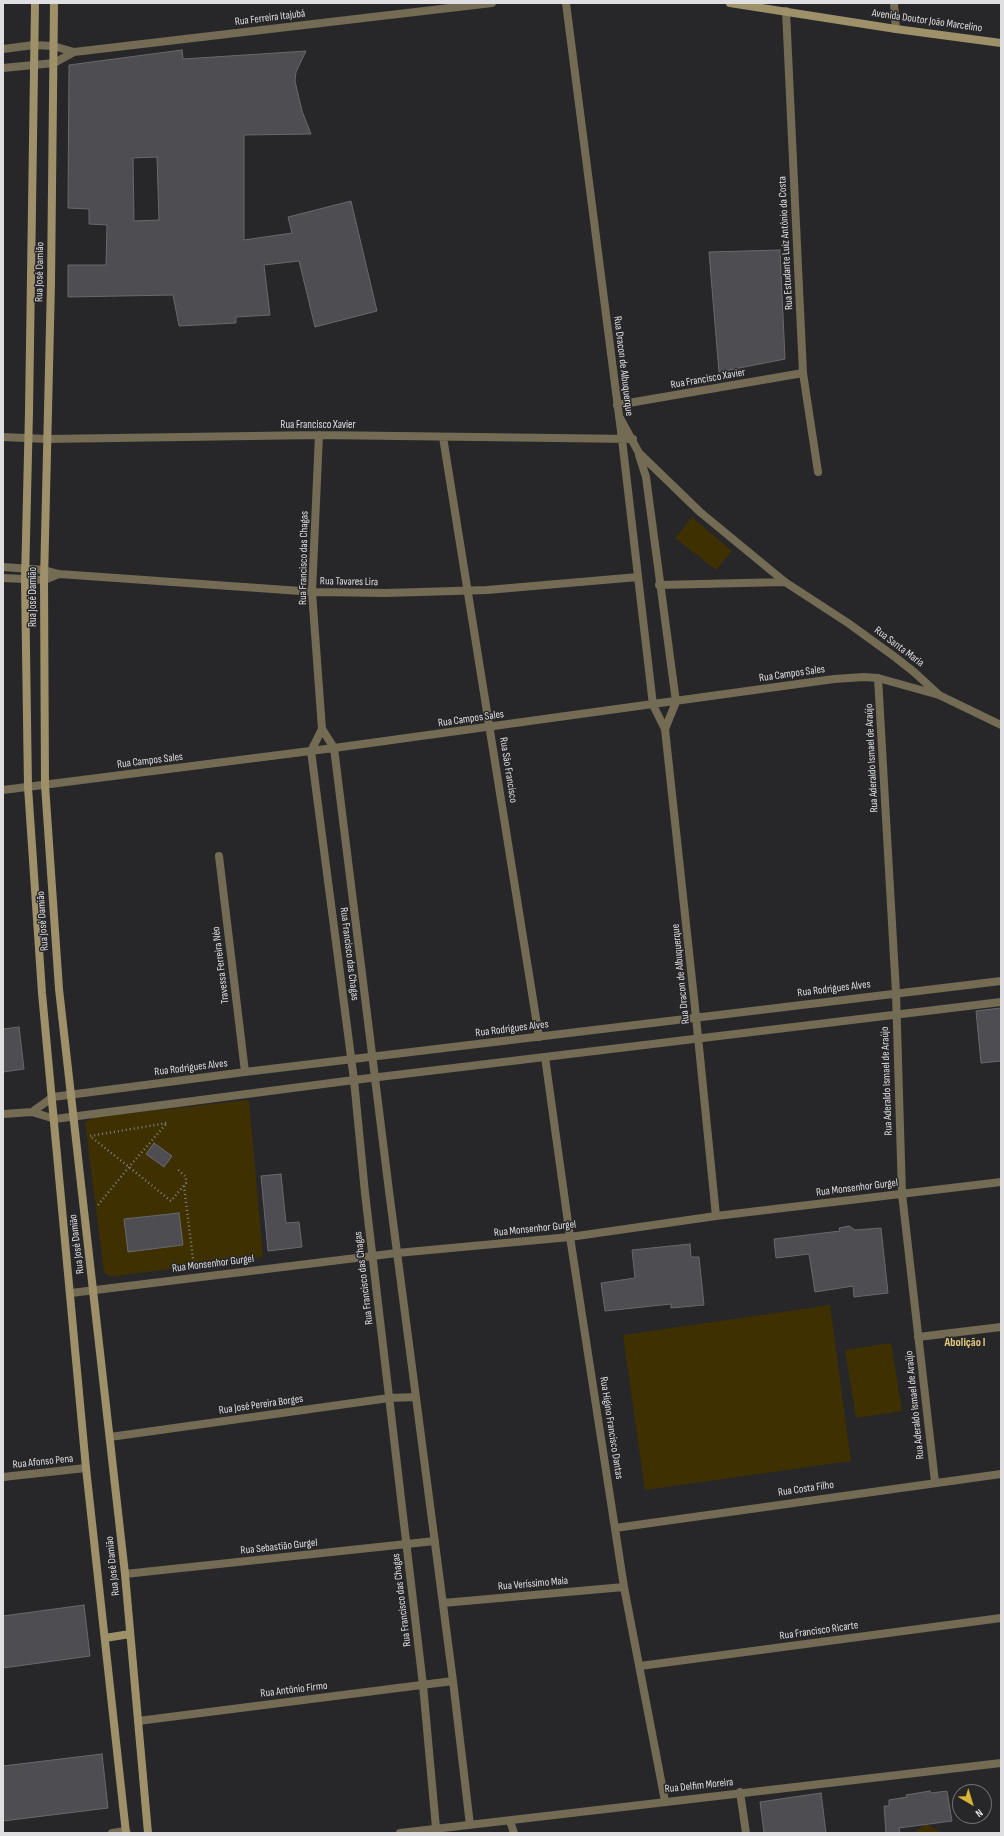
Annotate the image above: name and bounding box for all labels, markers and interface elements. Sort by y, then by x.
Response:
street label: Rua Ferreira Itajubá [234,7,306,29]
street label: Avenida Doutor João Marcelino [871,7,983,35]
street label: Rua Estudante Luiz Antônio da Costa [776,176,796,310]
street label: Rua José Damião [33,242,47,302]
street label: Rua Dracon de Albuquerque [610,315,636,417]
street label: Rua Francisco Xavier [670,366,746,392]
street label: Rua Francisco Xavier [280,418,356,432]
street label: Rua Francisco das Chagas [297,511,311,605]
street label: Rua José Damião [26,567,40,627]
street label: Rua Tavares Lira [320,575,378,589]
street label: Rua Santa Maria [872,624,926,670]
street label: Rua Campos Sales [758,663,826,685]
street label: Rua Aderaldo Ismael de Araújo [863,703,881,813]
street label: Rua Campos Sales [437,708,505,730]
street label: Rua São Francisco [496,736,520,804]
street label: Rua Campos Sales [116,750,184,772]
street label: Rua José Damião [34,891,52,951]
street label: Rua Francisco das Chagas [337,907,361,1001]
street label: Rua Dracon de Albuquerque [669,923,693,1025]
street label: Travessa Ferreira Néo [210,926,232,1004]
street label: Rua Rodrigues Alves [797,978,871,1000]
street label: Rua Rodrigues Alves [475,1018,549,1040]
street label: Rua Aderaldo Ismael de Araújo [879,1026,895,1136]
street label: Rua Rodrigues Alves [154,1057,228,1079]
street label: Rua Monsenhor Gurgel [815,1176,899,1200]
street label: Rua José Damião [67,1213,87,1275]
street label: Rua Monsenhor Gurgel [493,1218,577,1240]
street label: Rua Francisco das Chagas [352,1231,376,1325]
street label: Rua Monsenhor Gurgel [171,1252,255,1276]
district label: Abolição I [945,1336,985,1350]
street label: Rua Aderaldo Ismael de Araújo [903,1350,927,1460]
street label: Rua Higino Francisco Dantas [596,1376,626,1480]
street label: Rua José Pereira Borges [218,1393,304,1417]
street label: Rua Afonso Pena [12,1452,74,1472]
street label: Rua Costa Filho [777,1479,835,1499]
street label: Rua José Damião [103,1535,123,1597]
street label: Rua Sebastião Gurgel [240,1536,318,1558]
street label: Rua Francisco das Chagas [390,1553,414,1647]
street label: Rua Veríssimo Maia [497,1574,569,1594]
street label: Rua Francisco Ricarte [779,1619,859,1643]
street label: Rua Antônio Firmo [260,1679,328,1701]
street label: Rua Delfim Moreira [664,1776,734,1796]
north arrow [952,1784,992,1824]
text: N [973,1806,985,1820]

